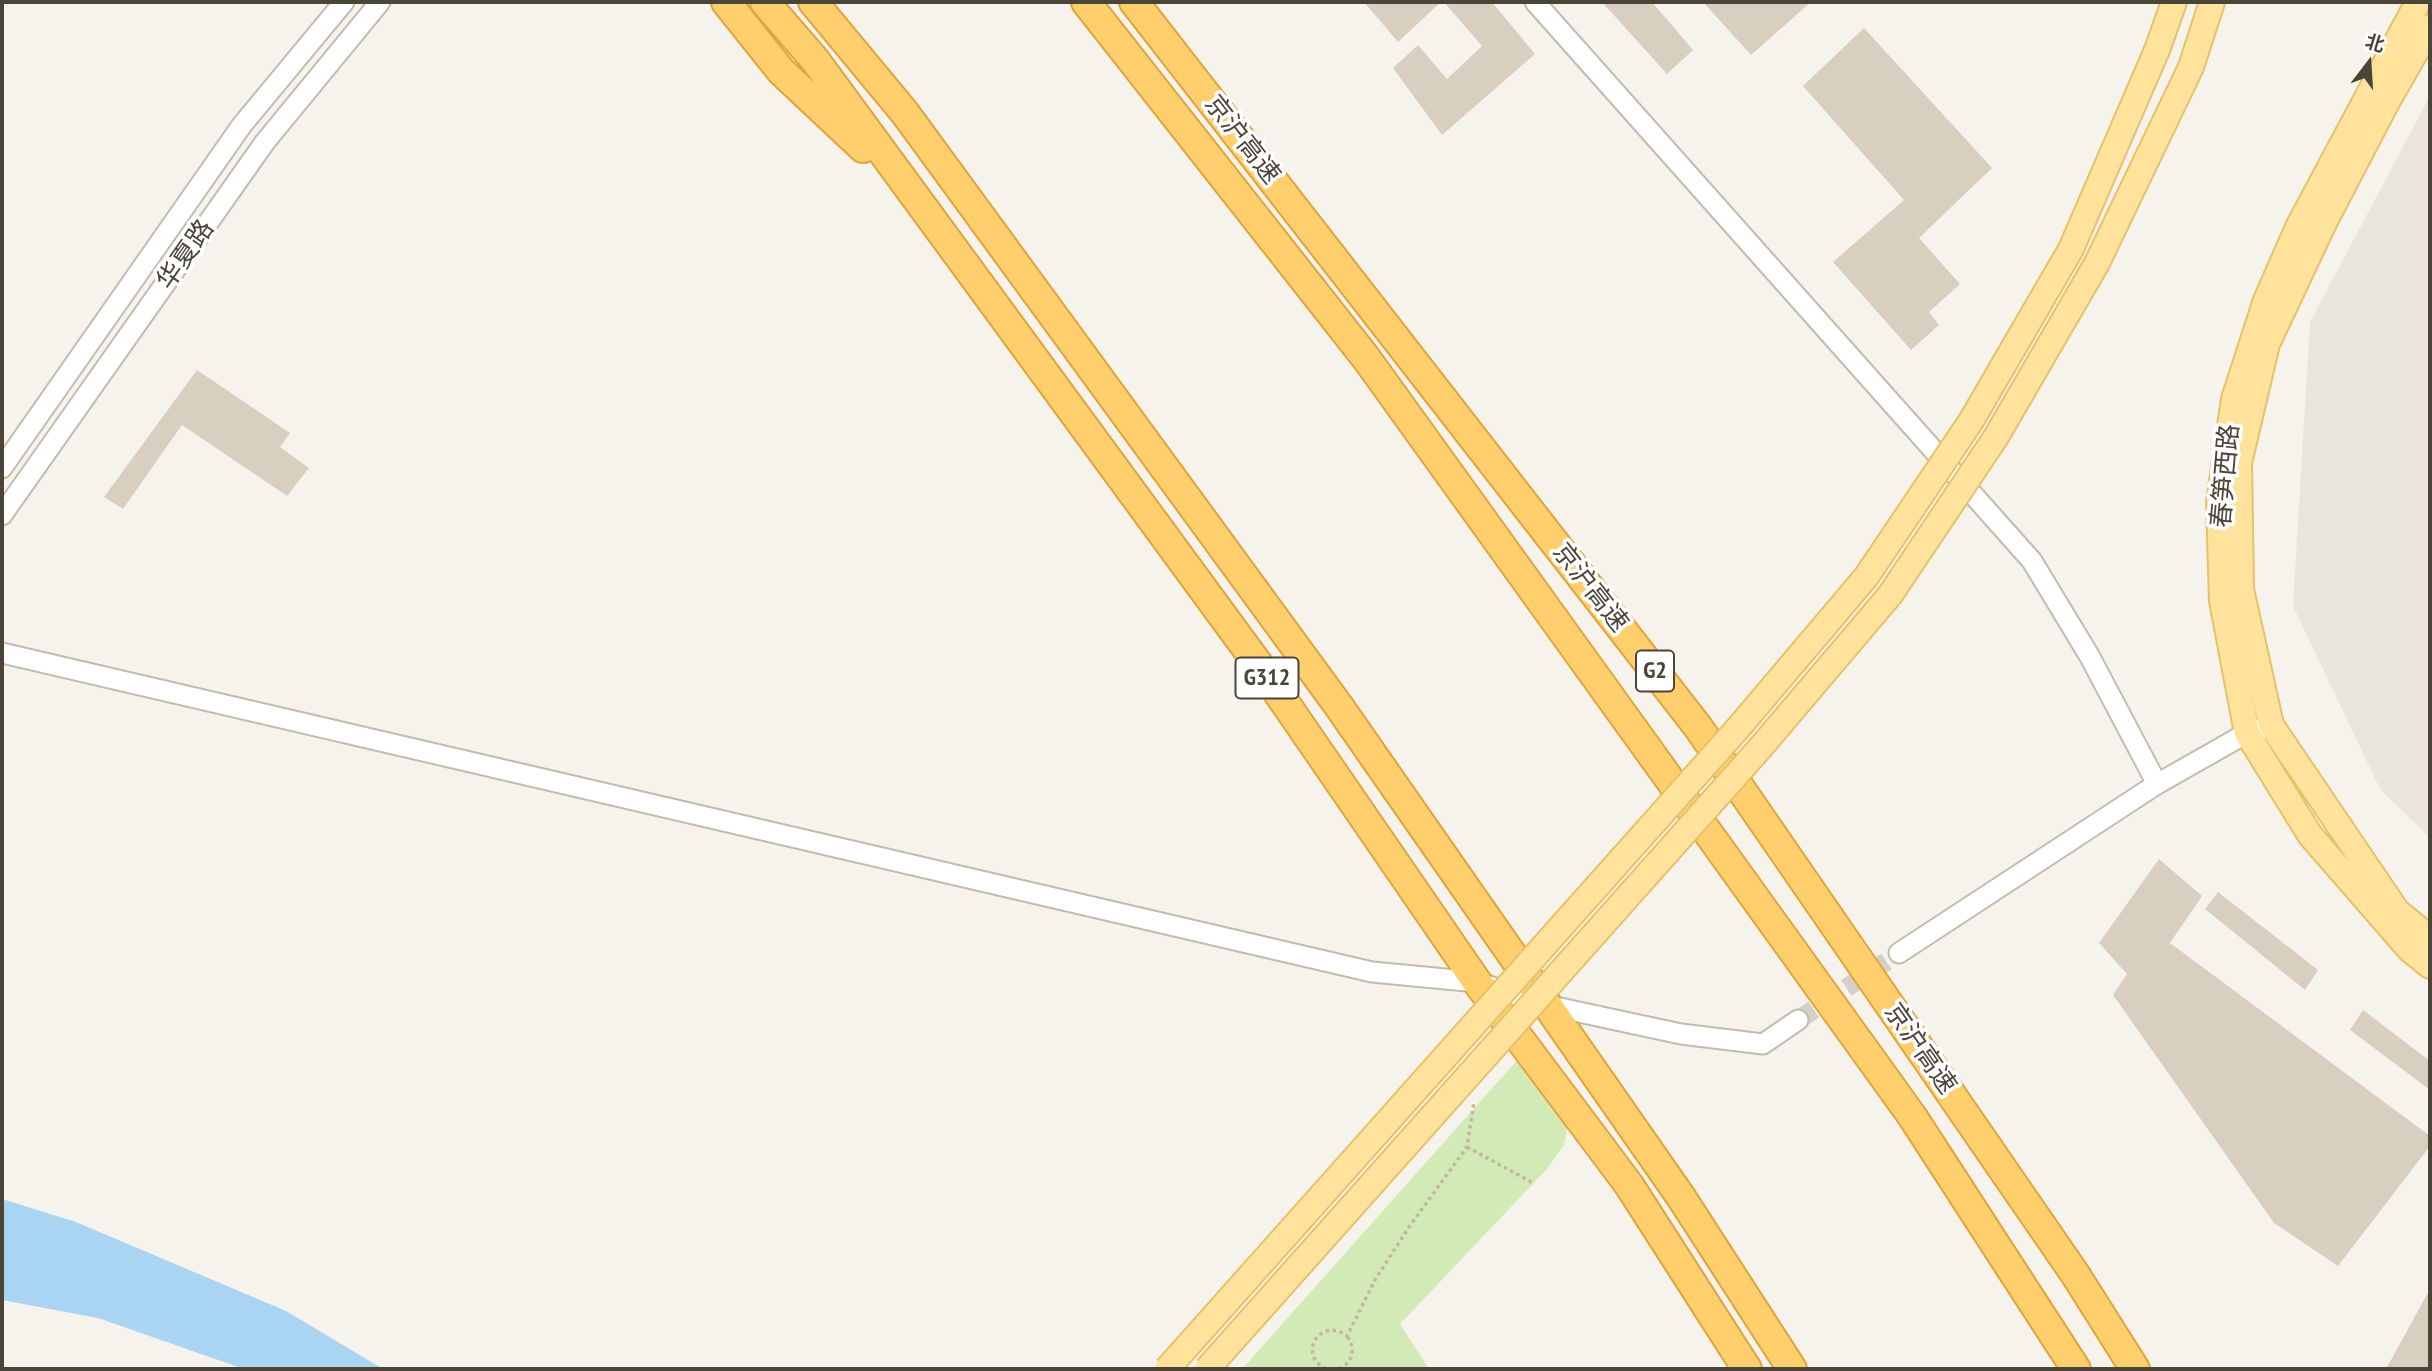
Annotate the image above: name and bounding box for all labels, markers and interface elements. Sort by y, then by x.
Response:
north arrow [2334,28,2404,98]
text: 北 [2363,29,2388,57]
street label: 京沪高速 [1198,89,1286,191]
street label: 华夏路 [151,214,221,296]
street label: 春笋西路 [2206,423,2246,529]
street label: 京沪高速 [1546,537,1634,639]
road number: G2 [1636,650,1674,692]
road number: G312 [1236,658,1298,698]
street label: 京沪高速 [1877,997,1963,1101]

